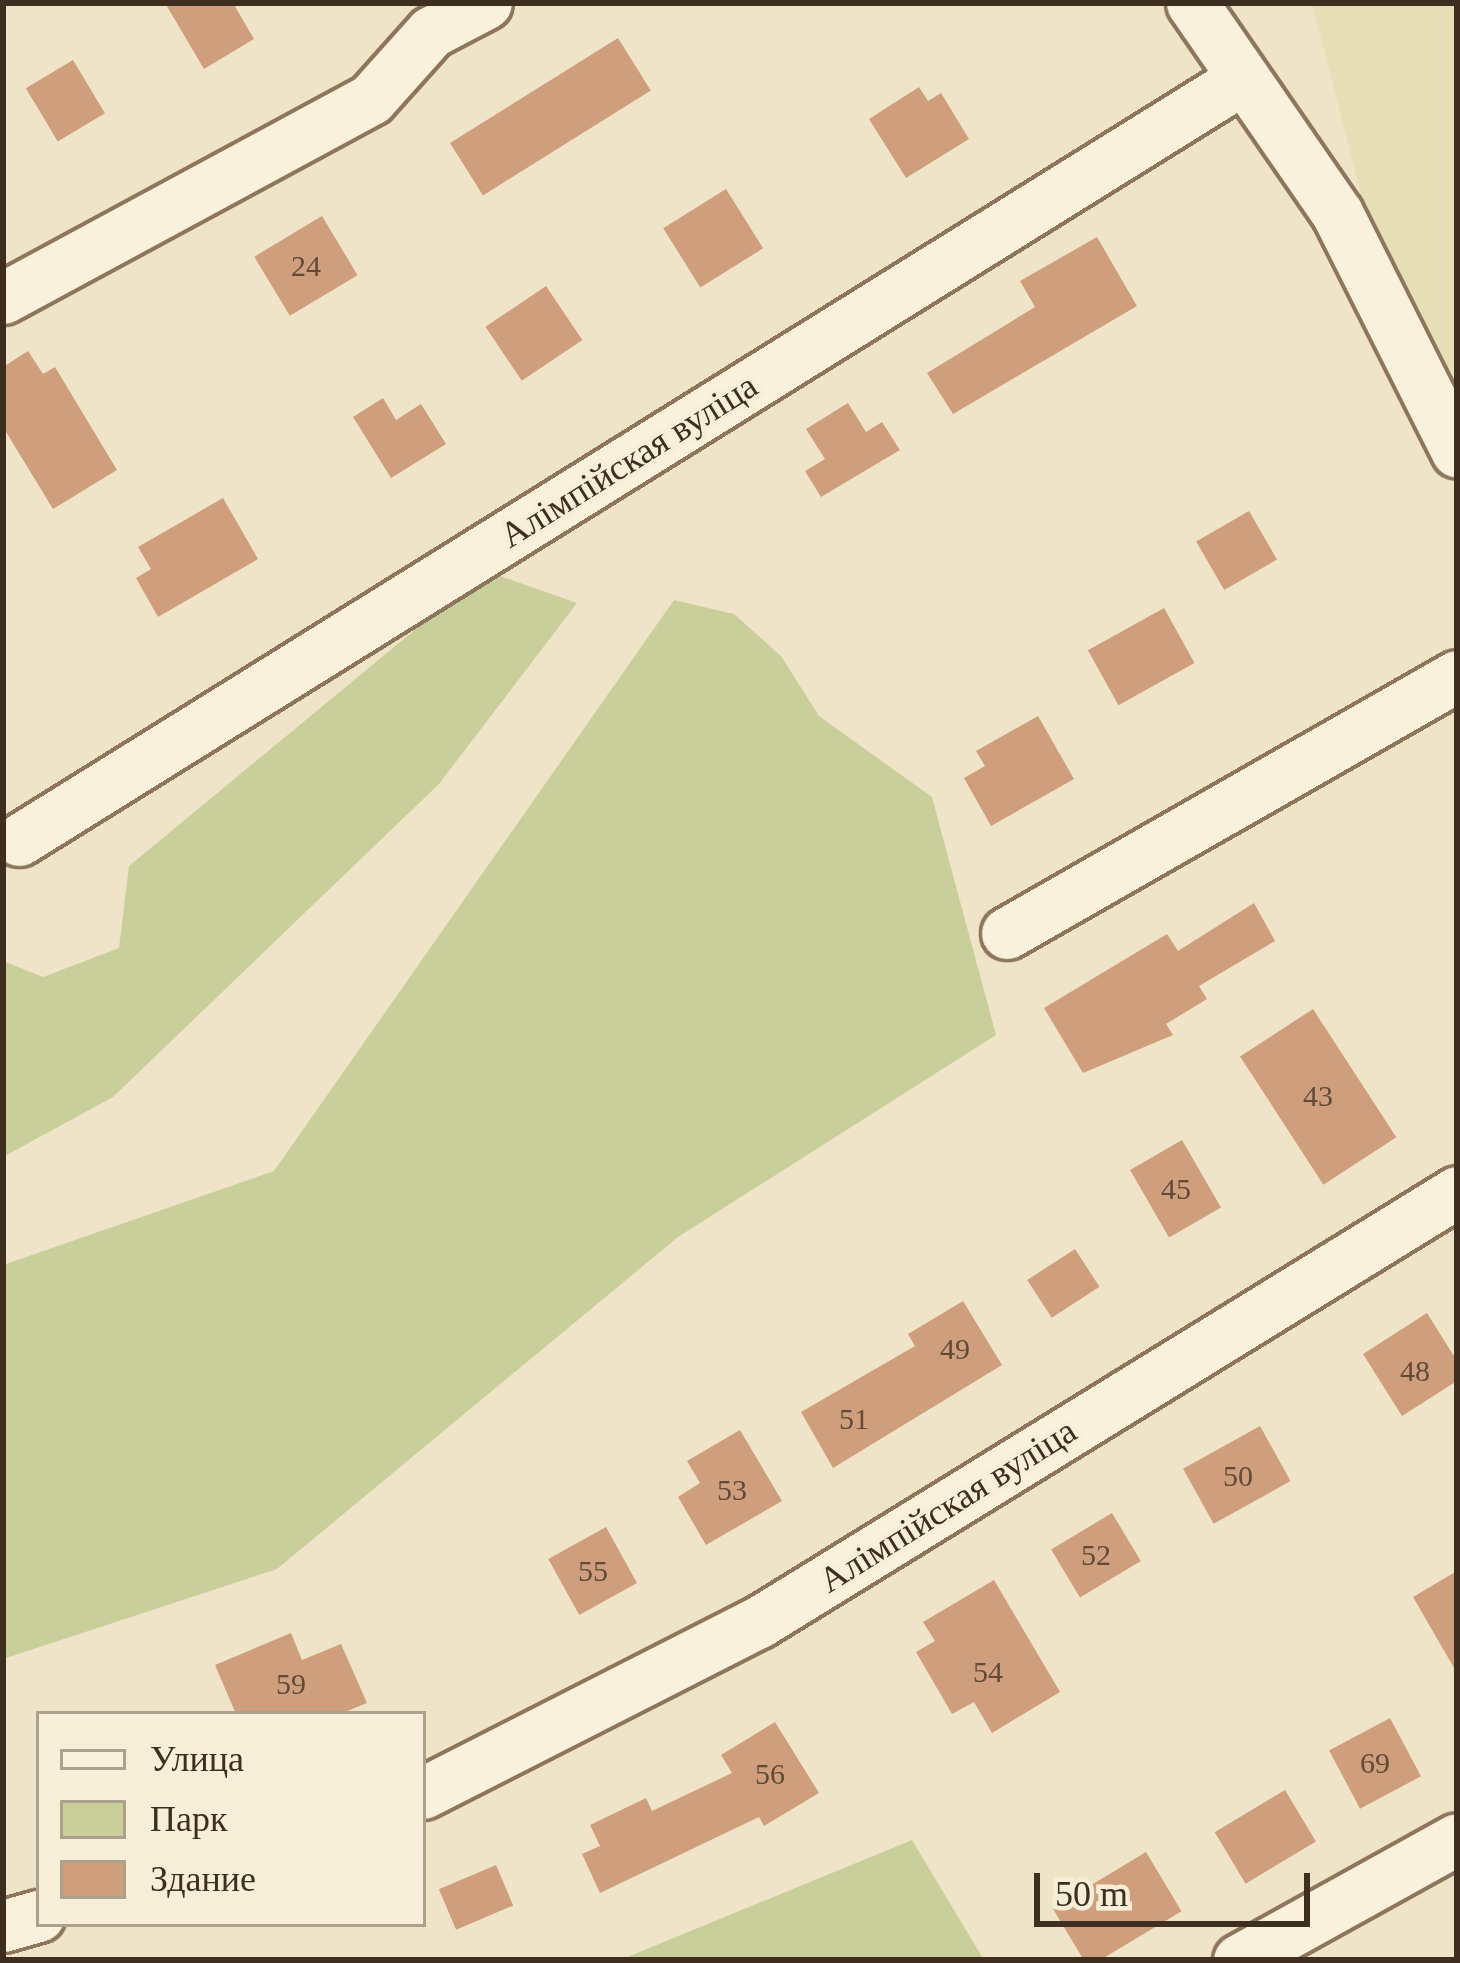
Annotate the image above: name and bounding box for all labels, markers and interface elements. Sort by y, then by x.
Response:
house number: 24 [291,248,321,284]
street label: Алімпійская вуліца [492,364,766,558]
house number: 43 [1303,1078,1333,1114]
house number: 45 [1161,1171,1191,1207]
house number: 49 [940,1331,970,1367]
house number: 48 [1400,1353,1430,1389]
house number: 51 [839,1401,869,1437]
street label: Алімпійская вуліца [811,1409,1085,1603]
house number: 50 [1223,1458,1253,1494]
house number: 53 [717,1472,747,1508]
house number: 52 [1081,1537,1111,1573]
house number: 55 [578,1553,608,1589]
house number: 54 [973,1654,1003,1690]
house number: 59 [276,1666,306,1702]
legend [36,1711,426,1927]
text: Улица [150,1739,244,1779]
house number: 69 [1360,1745,1390,1781]
house number: 56 [755,1756,785,1792]
text: Парк [150,1799,227,1839]
scale bar [1040,1849,1316,1923]
text: Здание [150,1859,256,1899]
text: 50 m [1055,1874,1128,1914]

